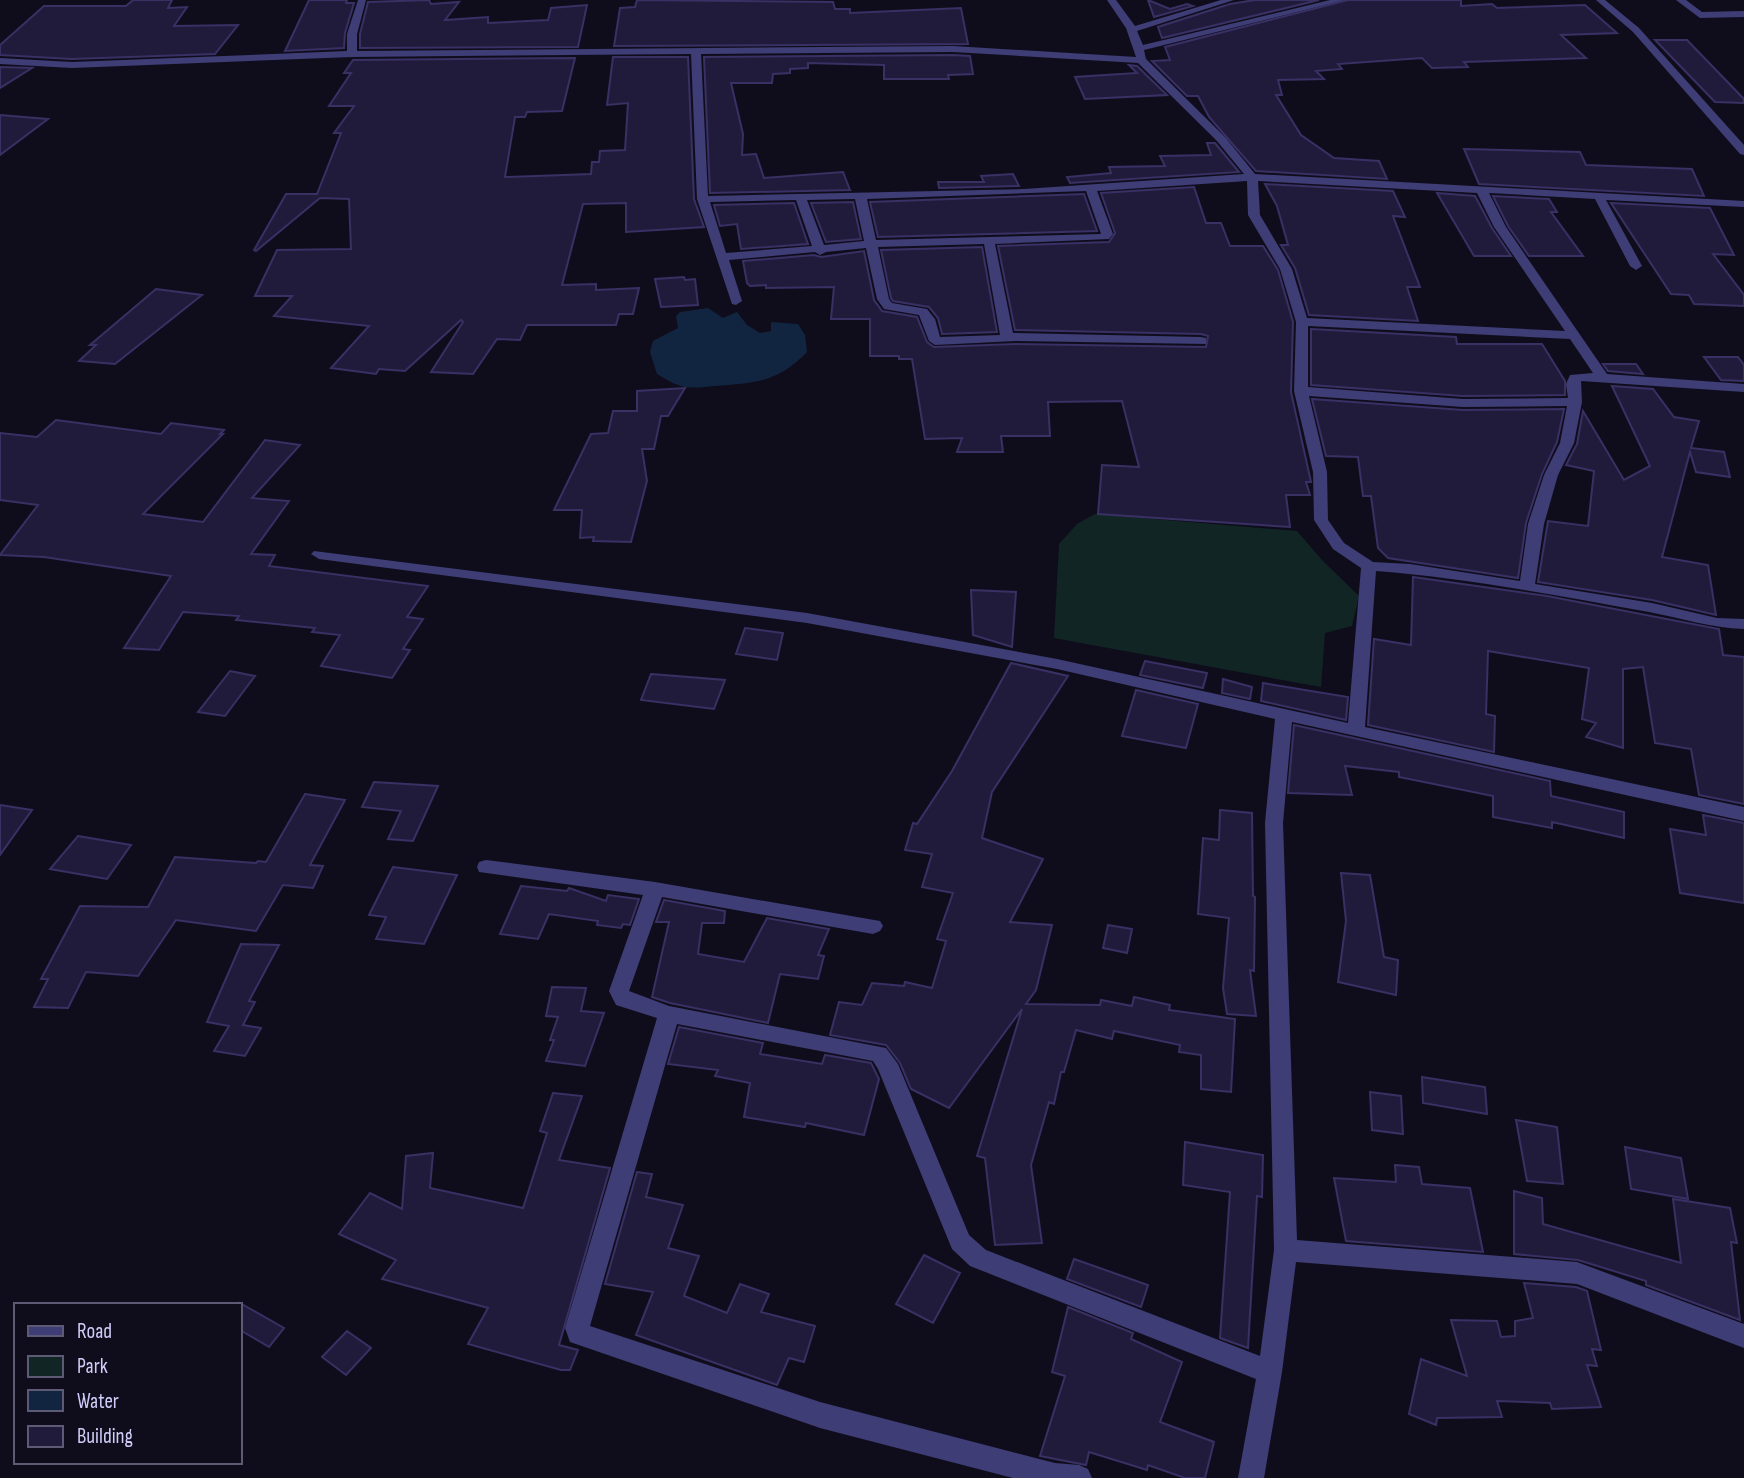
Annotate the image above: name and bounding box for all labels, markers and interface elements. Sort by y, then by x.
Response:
legend [14,1303,242,1464]
text: Road [77,1319,112,1344]
text: Park [77,1354,108,1379]
text: Water [77,1389,119,1414]
text: Building [77,1424,133,1449]

